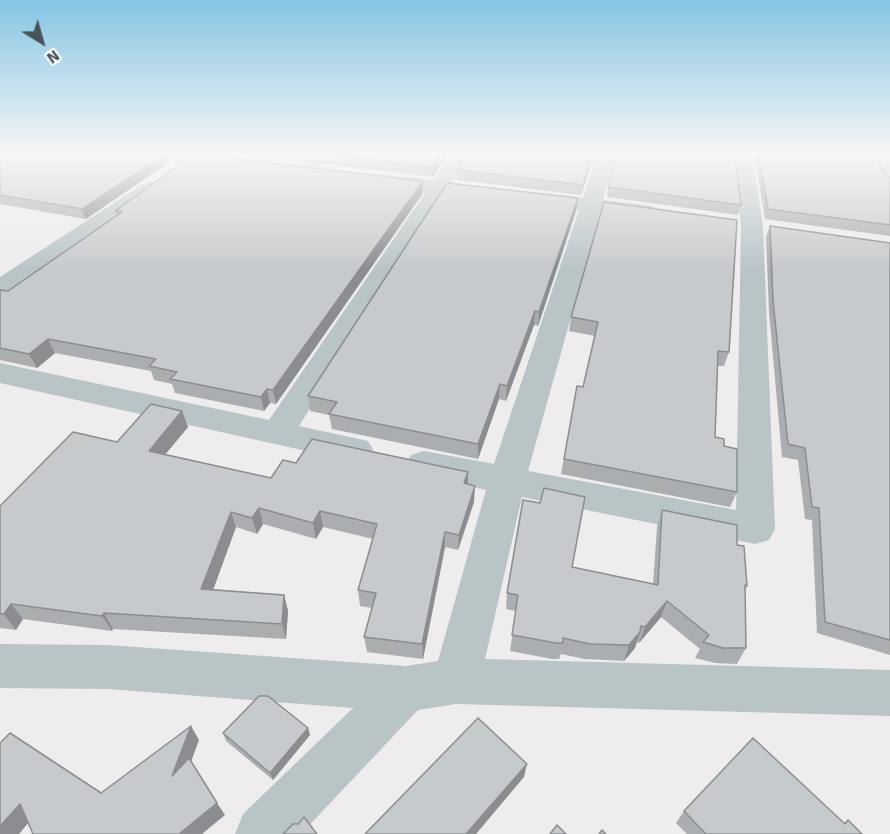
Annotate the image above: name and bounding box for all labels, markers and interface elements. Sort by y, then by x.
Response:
north arrow [12,12,72,72]
text: N [42,45,63,68]

